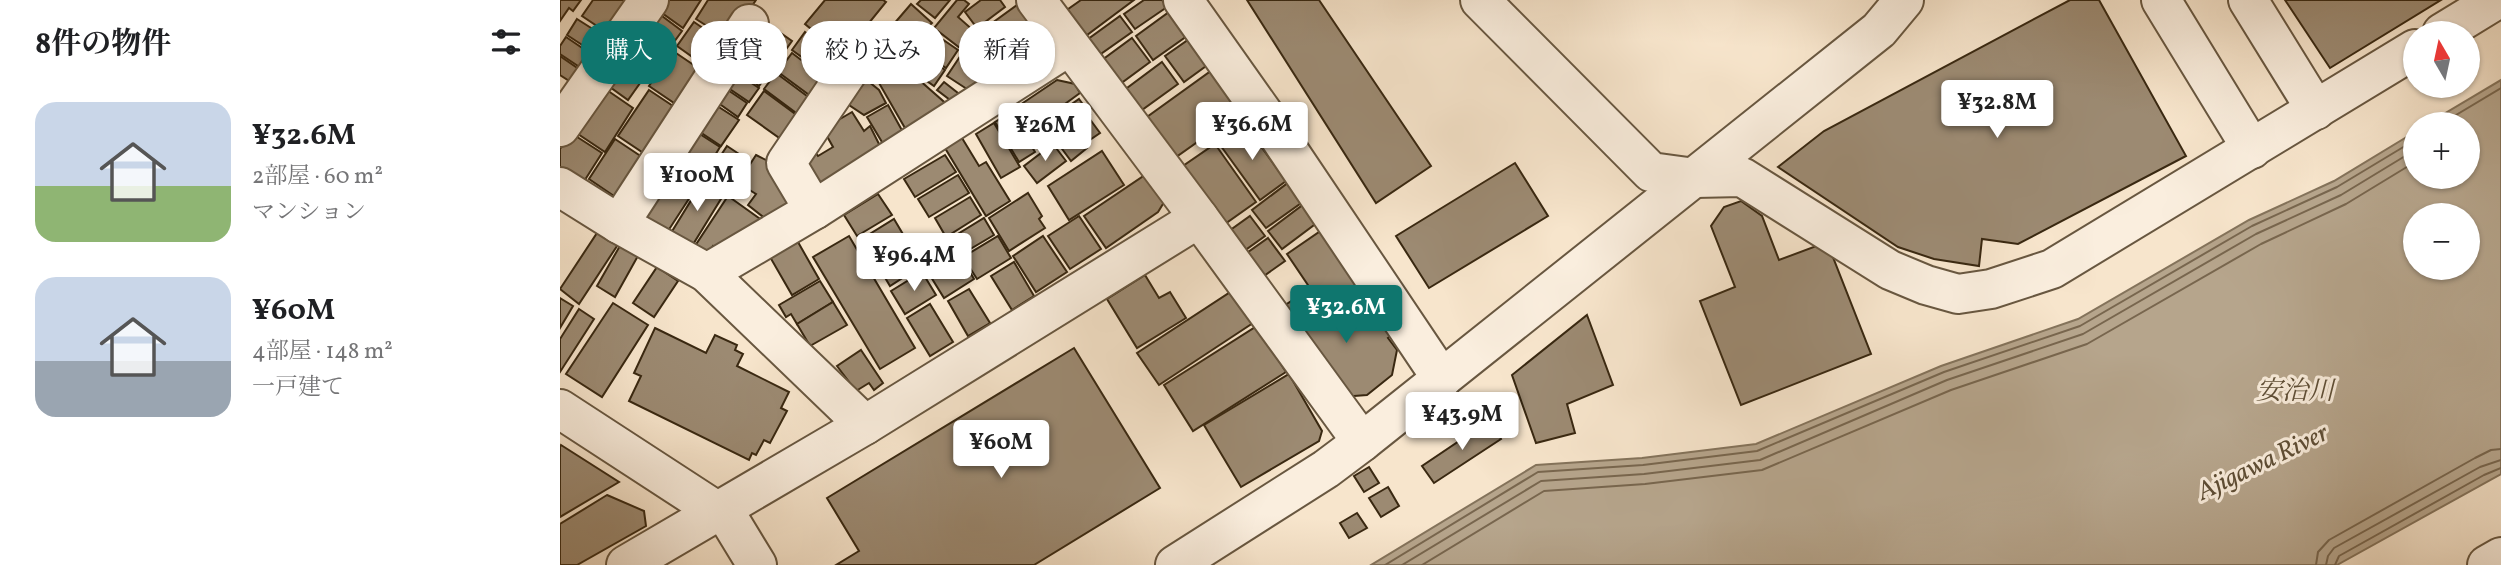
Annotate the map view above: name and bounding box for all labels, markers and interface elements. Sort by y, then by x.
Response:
chip: 購入 [581,21,677,84]
chip: 賃貸 [691,21,787,84]
chip: 絞り込み [801,21,945,84]
chip: 新着 [959,21,1055,84]
north arrow [2403,21,2480,98]
map controls [2403,21,2480,280]
icon: filters [487,23,525,61]
text: 8件の物件 [35,24,171,66]
pin: ¥32.8M [1940,80,2054,140]
text: ¥32.8M [1957,87,2037,119]
pin: ¥36.6M [1195,102,1309,162]
pin: ¥26M [1004,104,1086,163]
text: ¥36.6M [1212,109,1292,141]
text: ¥26M [1014,110,1076,142]
button: + [2403,112,2480,189]
text: ¥32.6M [252,115,356,157]
icon: home [91,130,175,214]
pin: ¥100M [648,154,746,213]
text: ¥100M [660,160,734,192]
text: 2部屋 · 60 m² [252,161,383,193]
text: マンション [252,197,366,229]
button: − [2403,203,2480,280]
pin: ¥96.4M [857,233,971,293]
text: ¥96.4M [873,240,956,272]
pin: ¥32.6M [1289,286,1403,345]
text: ¥60M [252,290,335,332]
text: ¥32.6M [1306,292,1386,324]
icon: home [91,305,175,389]
text: 4部屋 · 148 m² [252,336,393,368]
text: 一戸建て [252,372,344,404]
water label: 安治川 [2256,374,2337,410]
pin: ¥43.9M [1405,392,1519,452]
text: ¥43.9M [1422,399,1502,431]
water label: Ajigawa River [2190,415,2335,511]
pin: ¥60M [960,420,1042,480]
text: ¥60M [969,427,1033,459]

